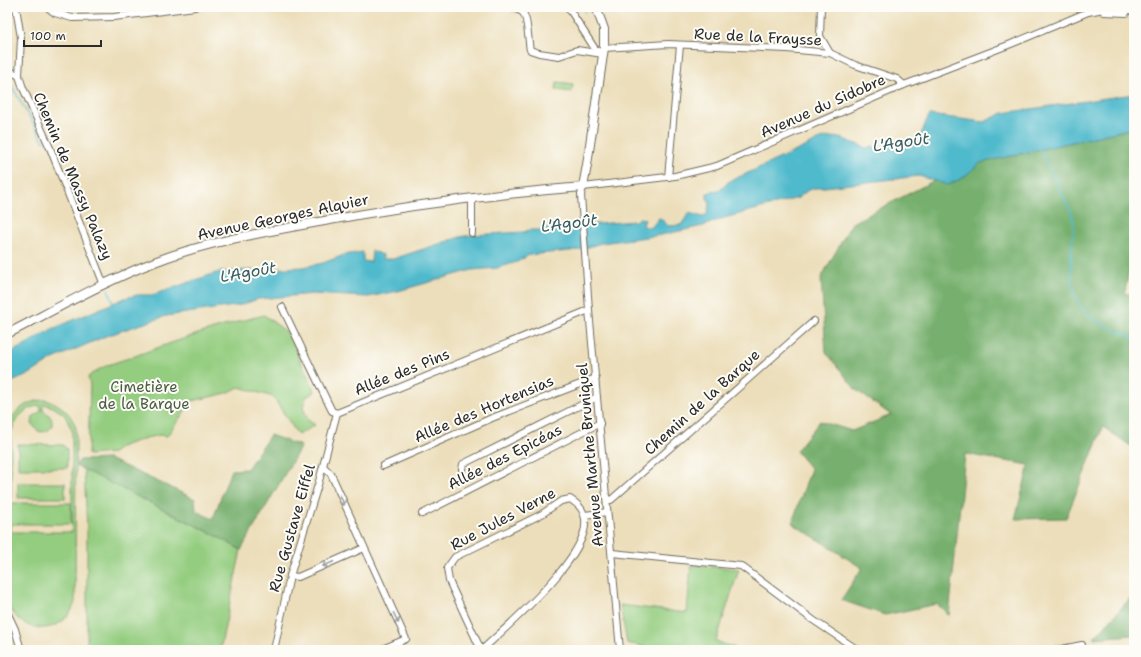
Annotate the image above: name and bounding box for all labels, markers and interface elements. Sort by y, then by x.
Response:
scale bar [24,22,101,48]
street label: Rue de la Fraysse [693,24,823,50]
text: 100 m [30,28,66,44]
street label: Avenue du Sidobre [757,69,889,143]
street label: Chemin de Massy Palazy [29,89,117,263]
water label: L'Agoût [871,128,931,156]
street label: Avenue Georges Alquier [195,189,371,245]
water label: L'Agoût [540,209,598,237]
water label: L'Agoût [218,257,278,287]
street label: Allée des Pins [351,344,453,400]
street label: Chemin de la Barque [640,345,764,459]
street label: Avenue Marthe Bruniquel [572,362,608,548]
street label: Allée des Hortensias [411,371,557,447]
park label: Cimetière de la Barque [98,377,190,414]
street label: Allée des Epicéas [445,420,565,494]
street label: Rue Gustave Eiffel [264,461,320,594]
street label: Rue Jules Verne [447,483,559,555]
one-way arrow [339,493,347,505]
one-way arrow [322,561,334,568]
one-way arrow [393,612,400,624]

